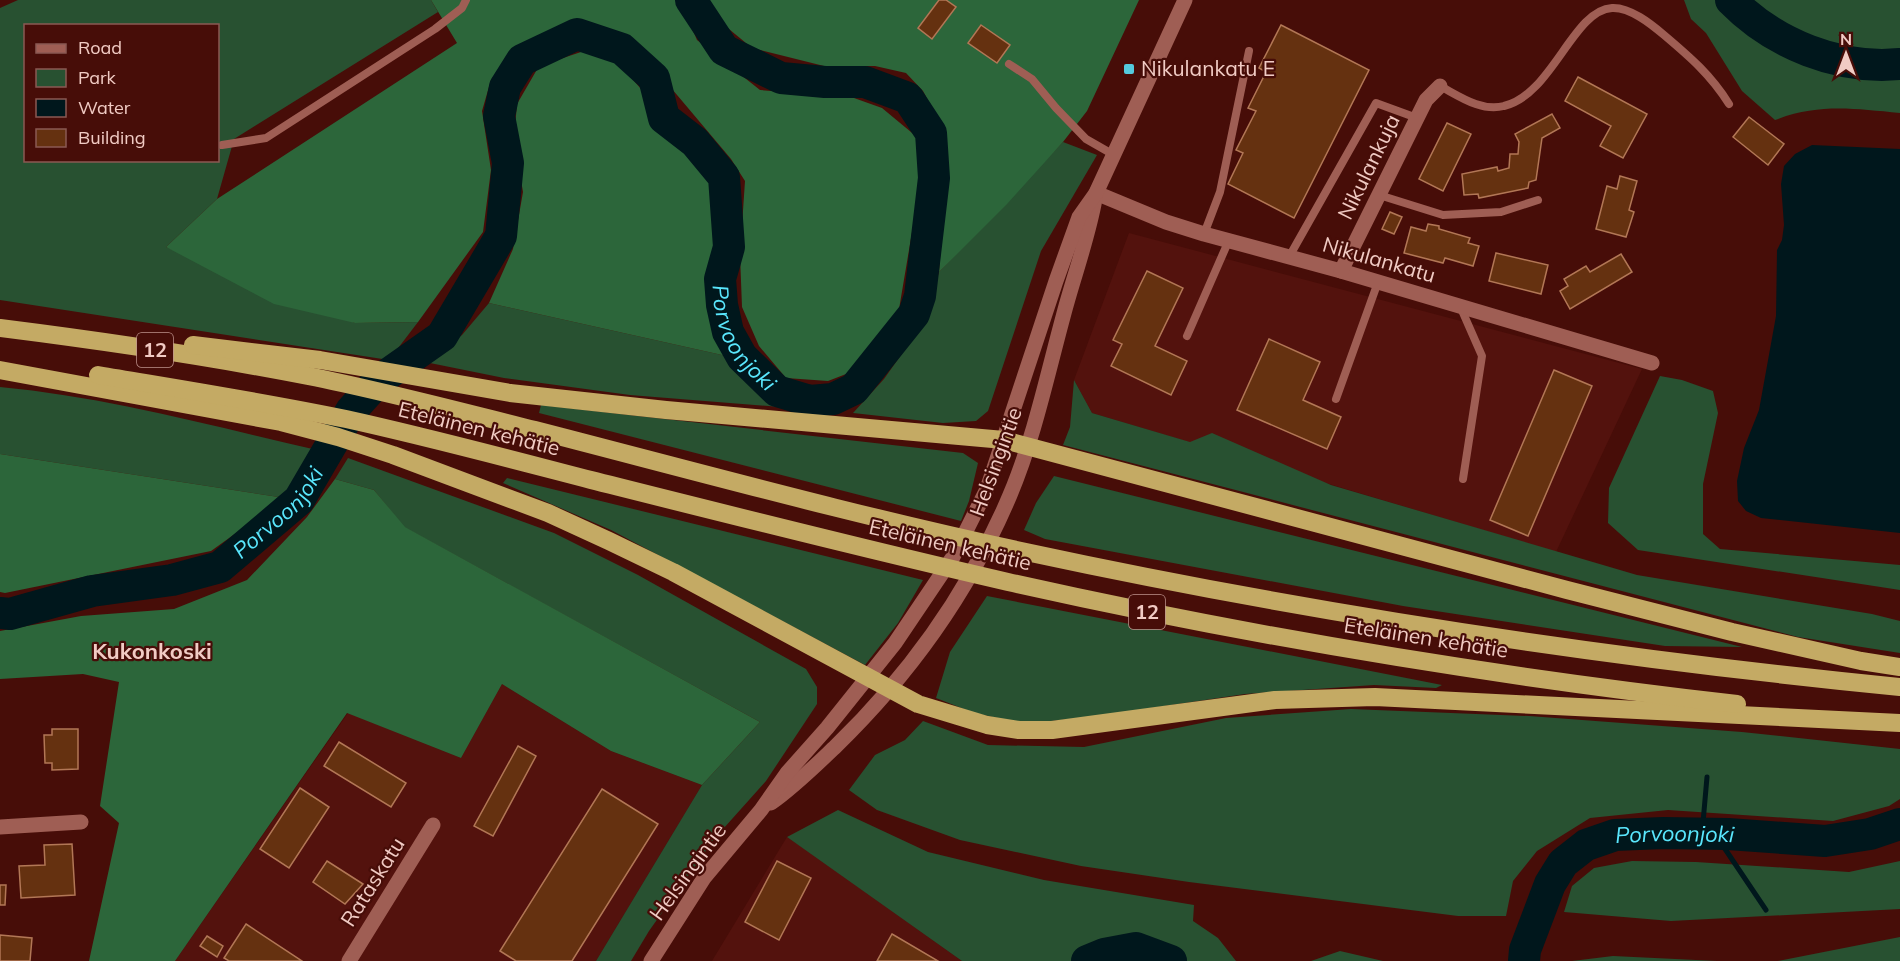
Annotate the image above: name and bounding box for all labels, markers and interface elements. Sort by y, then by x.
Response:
legend [24,24,219,162]
north arrow [1816,24,1876,84]
text: N [1840,29,1852,49]
text: Road [78,36,122,59]
place label: Nikulankatu E [1141,55,1275,81]
marker: Nikulankatu E [1122,62,1136,76]
text: Park [78,66,117,89]
text: Water [78,96,131,119]
street label: Nikulankuja [1331,110,1405,224]
text: Building [78,126,146,149]
street label: Nikulankatu [1320,231,1439,288]
water label: Porvoonjoki [706,284,783,397]
road number: 12 [137,333,173,367]
street label: Eteläinen kehätie [396,395,563,461]
street label: Helsingintie [963,404,1027,520]
water label: Porvoonjoki [227,461,330,564]
street label: Eteläinen kehätie [867,513,1034,575]
road number: 12 [1129,595,1165,629]
street label: Eteläinen kehätie [1342,611,1510,663]
district label: Kukonkoski [92,637,212,665]
street label: Helsingintie [643,818,731,925]
water label: Porvoonjoki [1615,819,1736,849]
street label: Rataskatu [335,832,410,931]

